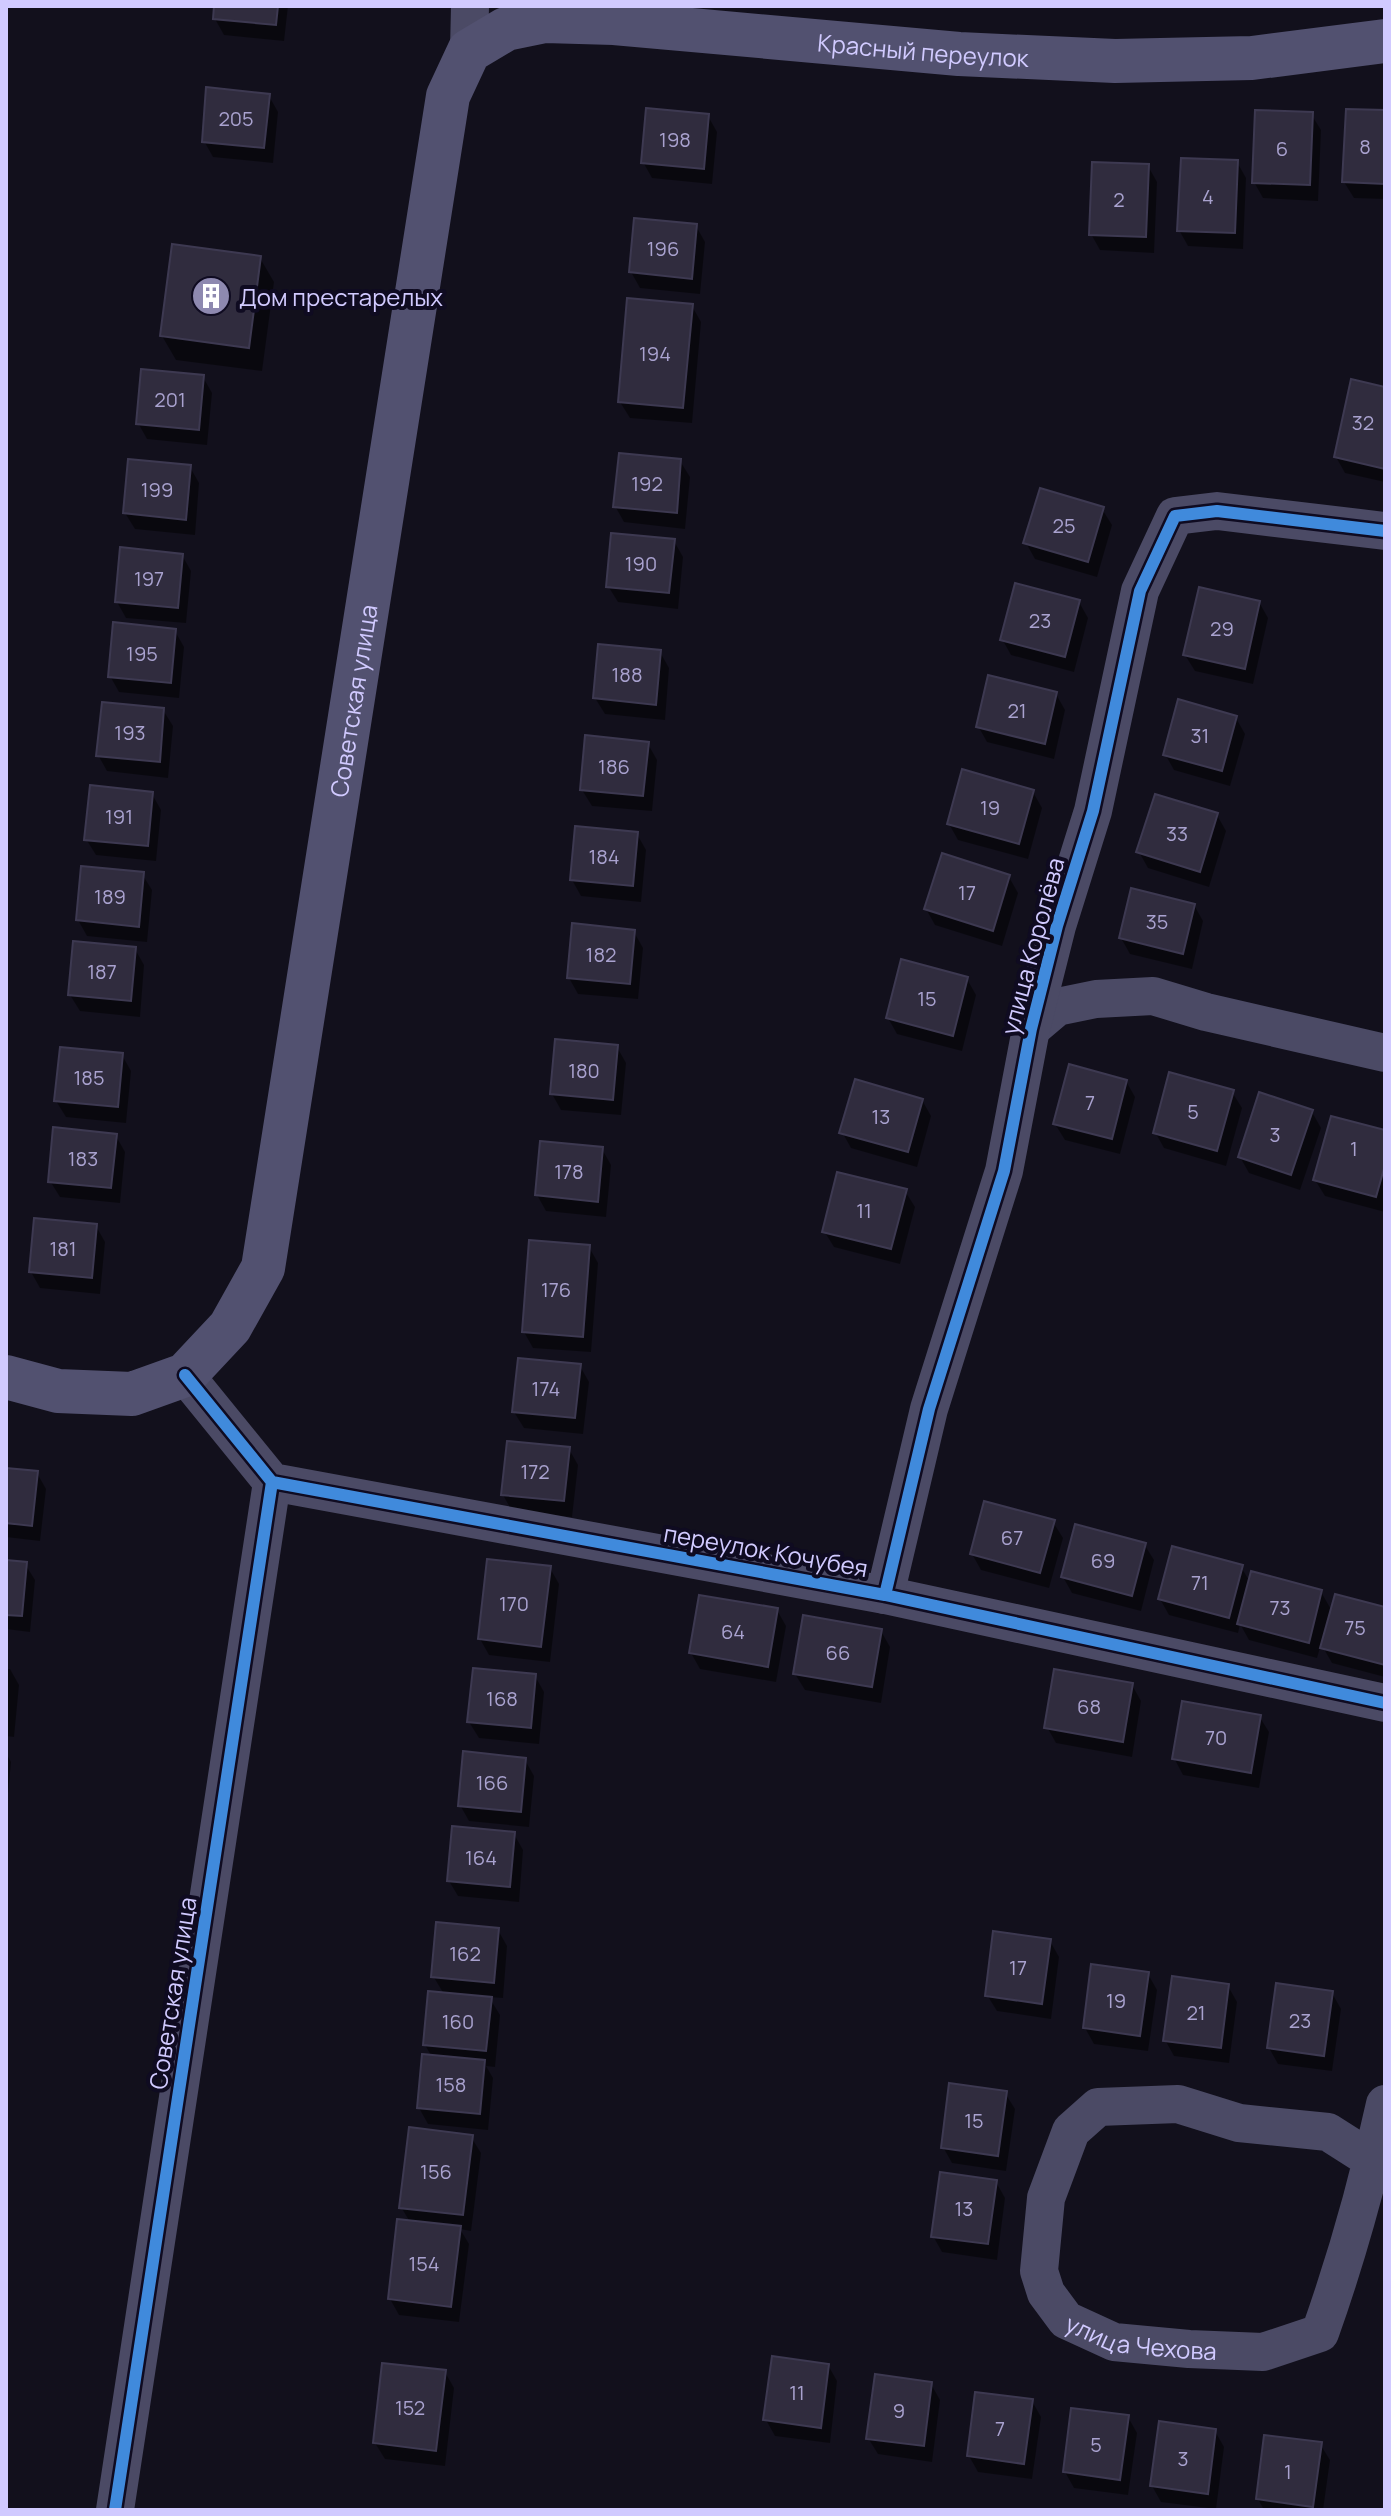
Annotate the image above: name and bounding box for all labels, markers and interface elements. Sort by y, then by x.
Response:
street label: Красный переулок [816,25,1031,74]
house number: 205 [218,105,254,132]
house number: 198 [659,126,691,153]
house number: 8 [1359,133,1371,160]
house number: 6 [1276,135,1288,162]
house number: 4 [1202,183,1214,210]
house number: 2 [1113,186,1125,213]
house number: 196 [647,235,679,262]
building icon: Дом престарелых [190,275,232,317]
place label: Дом престарелых [239,280,443,313]
house number: 194 [639,340,671,367]
house number: 201 [154,386,186,413]
house number: 32 [1352,409,1374,436]
house number: 192 [631,470,663,497]
house number: 199 [141,476,173,503]
house number: 25 [1053,512,1075,539]
house number: 190 [625,550,657,577]
house number: 197 [134,565,164,592]
street label: Советская улица [321,602,384,799]
house number: 23 [1029,607,1051,634]
house number: 29 [1210,615,1234,642]
house number: 195 [126,640,158,667]
house number: 188 [611,661,643,688]
house number: 21 [1007,697,1027,724]
house number: 193 [114,719,146,746]
house number: 31 [1191,722,1209,749]
house number: 186 [598,753,630,780]
house number: 19 [980,794,1000,821]
house number: 191 [105,803,133,830]
house number: 33 [1166,820,1188,847]
house number: 184 [588,843,620,870]
street label: улица Королёва [992,854,1072,1038]
house number: 17 [958,879,976,906]
house number: 189 [94,883,126,910]
house number: 35 [1146,908,1168,935]
house number: 182 [586,941,616,968]
house number: 187 [87,958,117,985]
house number: 15 [917,985,937,1012]
house number: 180 [568,1057,600,1084]
house number: 185 [74,1064,104,1091]
house number: 7 [1085,1089,1095,1116]
house number: 5 [1187,1098,1199,1125]
house number: 13 [872,1103,890,1130]
house number: 3 [1269,1121,1281,1148]
house number: 1 [1350,1135,1358,1162]
house number: 183 [68,1145,98,1172]
house number: 178 [554,1158,584,1185]
house number: 11 [856,1197,872,1224]
house number: 181 [49,1235,77,1262]
house number: 176 [541,1276,571,1303]
house number: 174 [532,1375,560,1402]
house number: 172 [520,1458,550,1485]
street label: переулок Кочубея [661,1516,871,1584]
house number: 67 [1001,1524,1023,1551]
house number: 69 [1091,1547,1115,1574]
house number: 71 [1191,1569,1209,1596]
house number: 170 [499,1590,529,1617]
house number: 73 [1269,1594,1291,1621]
house number: 75 [1344,1614,1366,1641]
house number: 64 [721,1618,745,1645]
house number: 66 [826,1639,850,1666]
house number: 168 [486,1685,518,1712]
house number: 68 [1077,1693,1101,1720]
house number: 70 [1205,1724,1227,1751]
house number: 166 [476,1769,508,1796]
house number: 164 [465,1844,497,1871]
street label: Советская улица [140,1894,204,2092]
house number: 162 [449,1940,481,1967]
house number: 17 [1009,1954,1027,1981]
house number: 19 [1106,1987,1126,2014]
house number: 21 [1186,1999,1206,2026]
house number: 23 [1289,2007,1311,2034]
house number: 160 [442,2008,474,2035]
house number: 158 [436,2071,466,2098]
house number: 15 [964,2107,984,2134]
house number: 156 [420,2158,452,2185]
house number: 13 [955,2195,973,2222]
house number: 154 [408,2250,440,2277]
street label: улица Чехова [1061,2306,1217,2367]
house number: 11 [789,2379,805,2406]
house number: 152 [395,2394,425,2421]
house number: 9 [893,2397,905,2424]
house number: 7 [995,2415,1005,2442]
house number: 5 [1090,2431,1102,2458]
house number: 3 [1177,2445,1189,2472]
house number: 1 [1284,2458,1292,2485]

